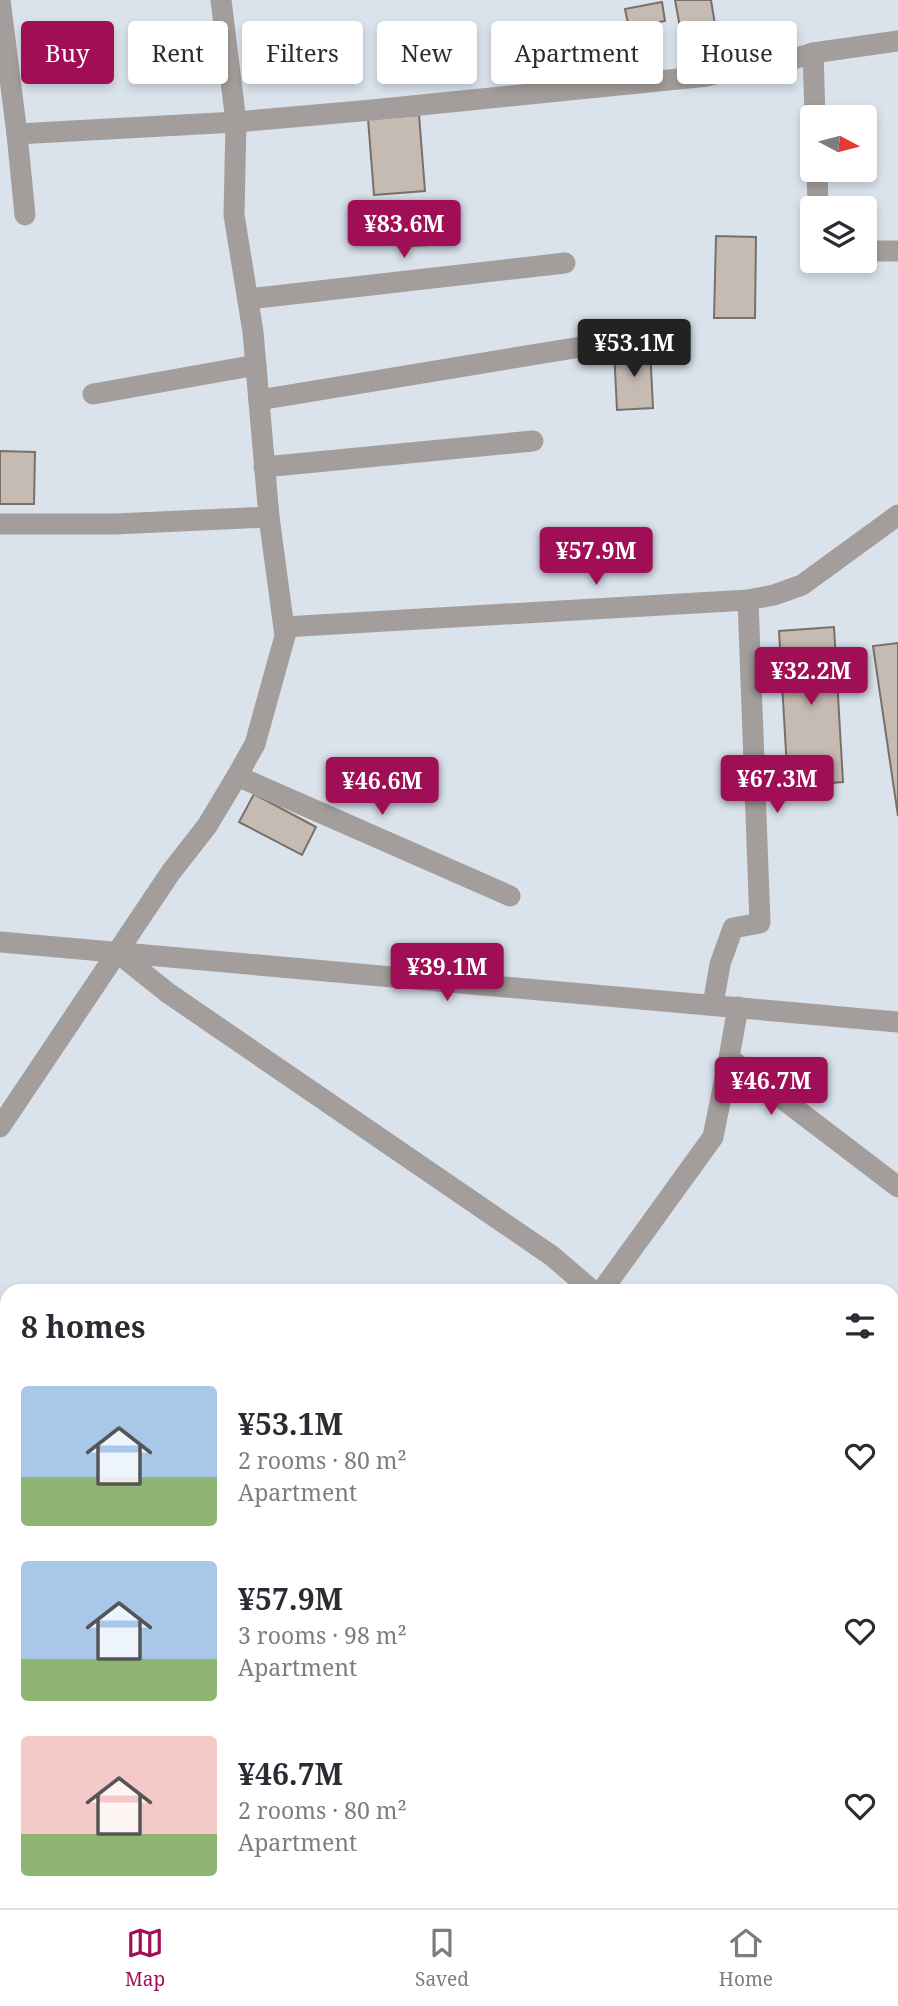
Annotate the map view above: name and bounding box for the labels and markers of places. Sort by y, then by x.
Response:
pin: ¥83.6M [347,201,461,260]
pin: ¥53.1M [577,320,691,379]
pin: ¥57.9M [539,528,653,587]
pin: ¥32.2M [754,648,868,707]
pin: ¥67.3M [720,756,834,815]
pin: ¥46.6M [325,758,439,817]
pin: ¥39.1M [390,944,504,1003]
pin: ¥46.7M [714,1058,828,1117]

